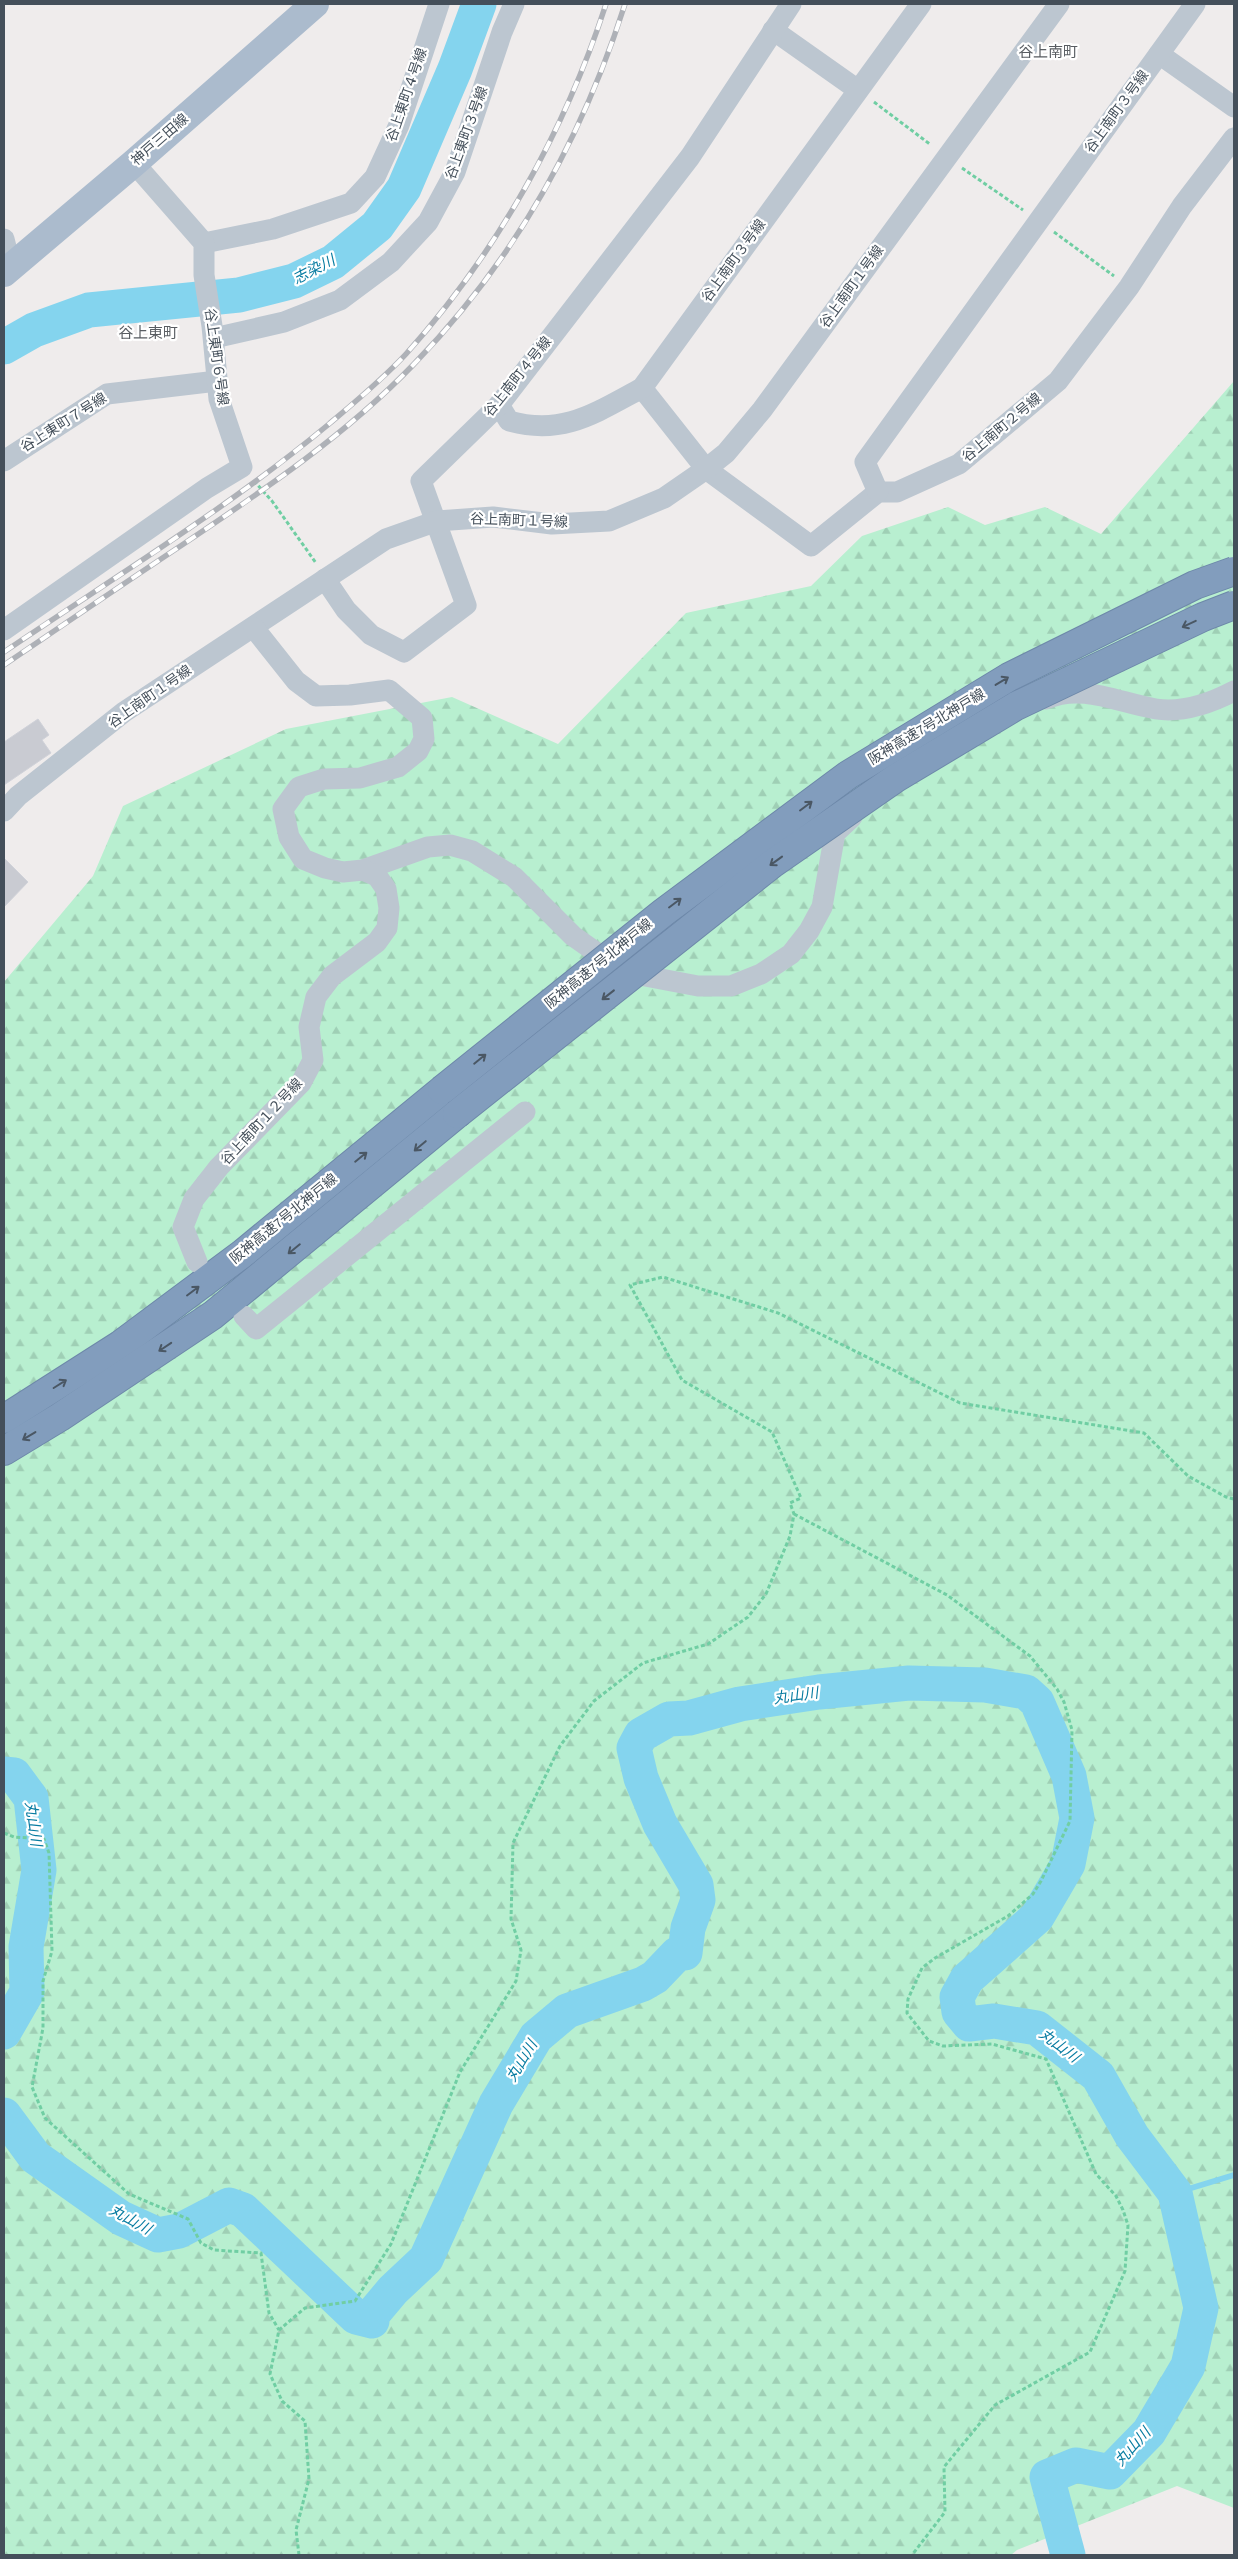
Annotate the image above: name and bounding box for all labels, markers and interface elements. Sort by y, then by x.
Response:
district label: 谷上南町 [1018,42,1078,63]
street label: 谷上東町４号線 [382,45,432,145]
street label: 谷上南町３号線 [1080,66,1154,158]
street label: 谷上東町３号線 [441,84,493,182]
street label: 神戸三田線 [127,109,193,171]
street label: 谷上南町３号線 [697,215,771,307]
street label: 谷上南町１号線 [815,241,889,333]
water label: 志染川 [289,250,341,290]
street label: 谷上東町６号線 [199,307,233,407]
district label: 谷上東町 [118,323,178,344]
street label: 谷上南町４号線 [479,333,557,421]
street label: 谷上東町７号線 [17,389,111,457]
street label: 谷上南町２号線 [958,389,1046,467]
street label: 谷上南町１号線 [470,509,568,533]
one-way arrow [1182,619,1197,629]
street label: 谷上南町１号線 [104,661,196,733]
one-way arrow [994,676,1008,686]
street label: 阪神高速7号北神戸線 [865,684,989,770]
one-way arrow [799,801,813,811]
one-way arrow [769,856,783,866]
one-way arrow [668,898,682,908]
street label: 阪神高速7号北神戸線 [541,914,657,1014]
one-way arrow [602,990,615,1001]
one-way arrow [473,1054,486,1065]
street label: 谷上南町１２号線 [216,1074,308,1170]
one-way arrow [413,1140,426,1151]
one-way arrow [354,1151,367,1162]
street label: 阪神高速7号北神戸線 [226,1169,342,1269]
one-way arrow [288,1244,301,1255]
one-way arrow [186,1286,200,1296]
one-way arrow [158,1342,172,1352]
one-way arrow [52,1379,66,1389]
one-way arrow [23,1432,37,1442]
water label: 丸山川 [772,1682,822,1710]
water label: 丸山川 [19,1800,47,1850]
water label: 丸山川 [1035,2024,1085,2069]
water label: 丸山川 [501,2035,544,2086]
water label: 丸山川 [105,2200,157,2241]
water label: 丸山川 [1110,2422,1157,2471]

